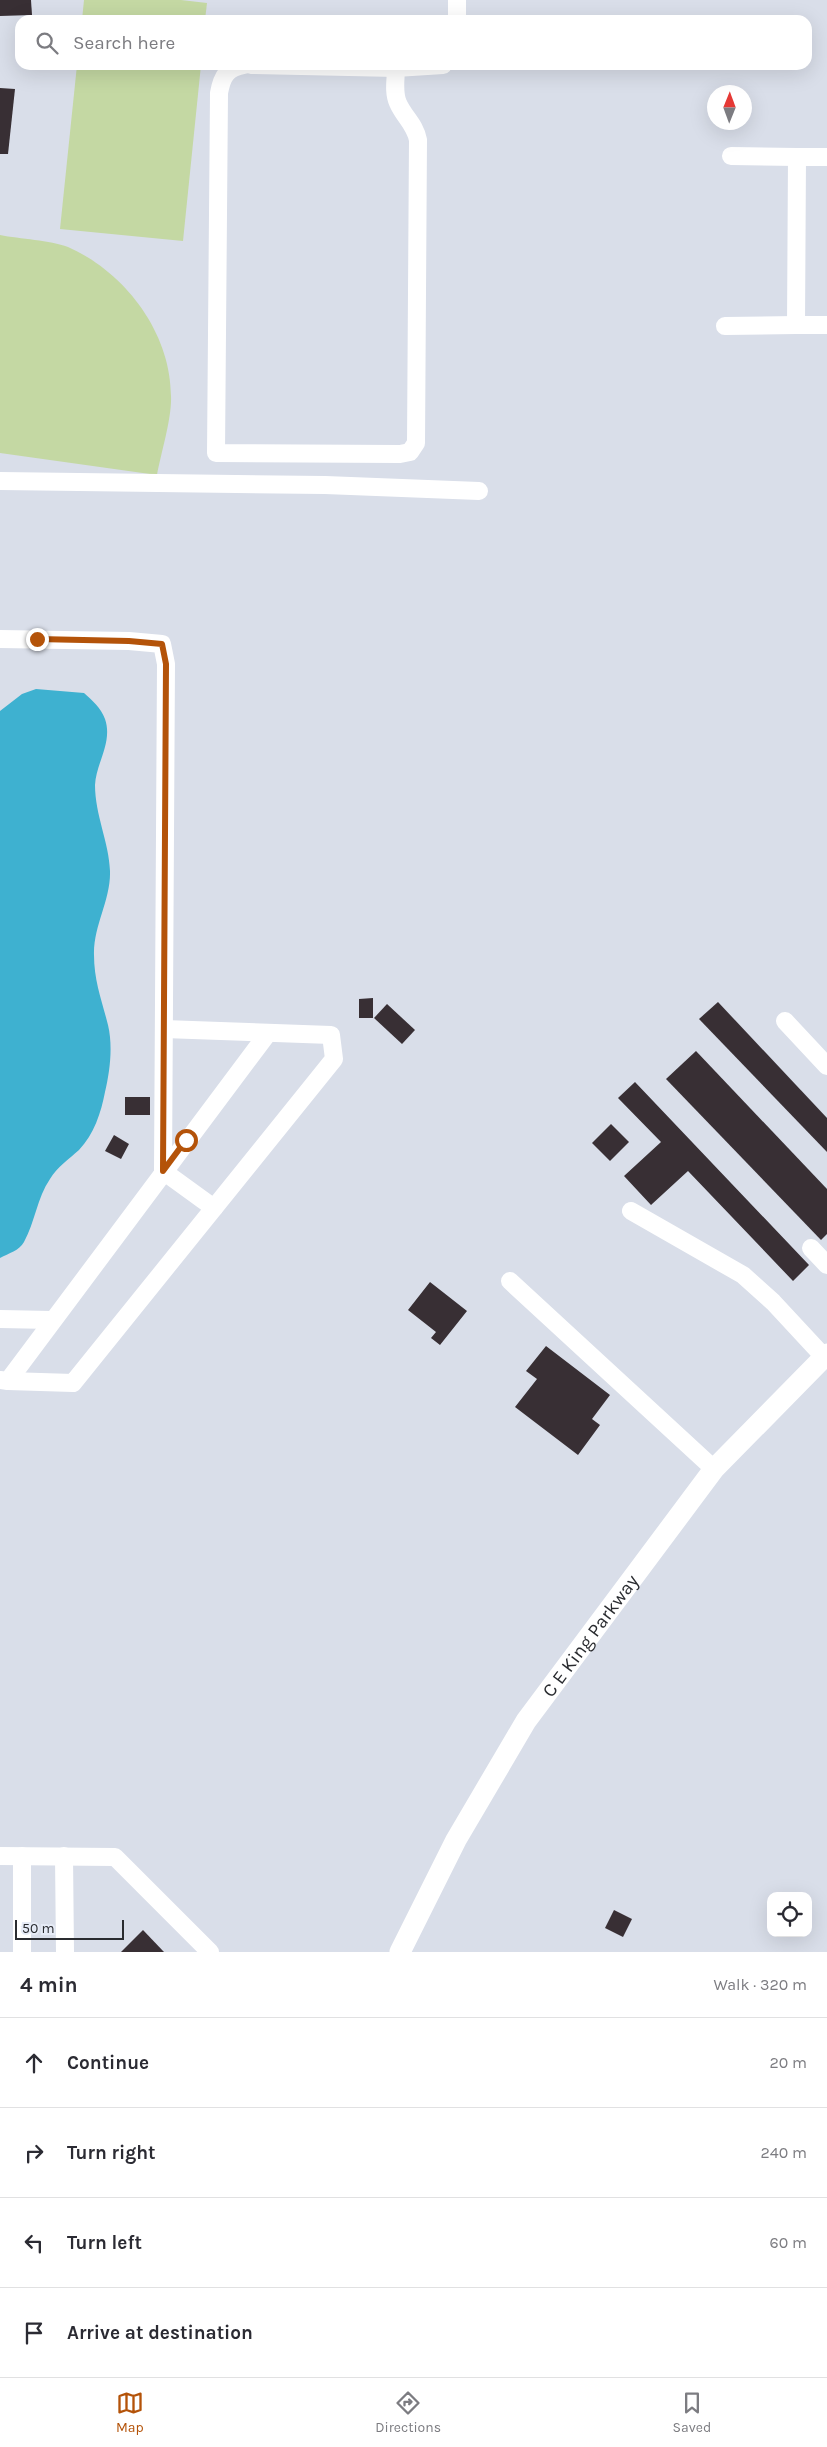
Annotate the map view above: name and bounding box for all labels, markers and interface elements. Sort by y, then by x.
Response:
search box [15,15,812,70]
icon: search [33,29,61,57]
text: Search here [73,32,175,54]
north arrow [707,85,752,130]
route end [26,628,49,651]
route start [175,1129,198,1152]
street label: C E King Parkway [538,1570,643,1702]
map controls [767,1892,812,1937]
button: locate [767,1892,812,1937]
scale bar [15,1917,124,1940]
text: 50 m [22,1920,55,1937]
text: 4 min [20,1973,78,1997]
text: Walk · 320 m [713,1975,807,1994]
icon: ahead [20,2049,48,2077]
text: Continue [67,2052,149,2074]
text: 20 m [769,2053,807,2072]
icon: right [20,2139,48,2167]
text: Turn right [67,2142,156,2164]
text: 240 m [761,2143,807,2162]
icon: left [20,2229,48,2257]
text: Turn left [67,2232,142,2254]
text: 60 m [770,2233,807,2252]
icon: arrive [20,2319,48,2347]
text: Arrive at destination [67,2322,253,2344]
tab: Map [116,2389,144,2436]
tab: Directions [375,2389,441,2436]
tab: Saved [673,2389,711,2436]

